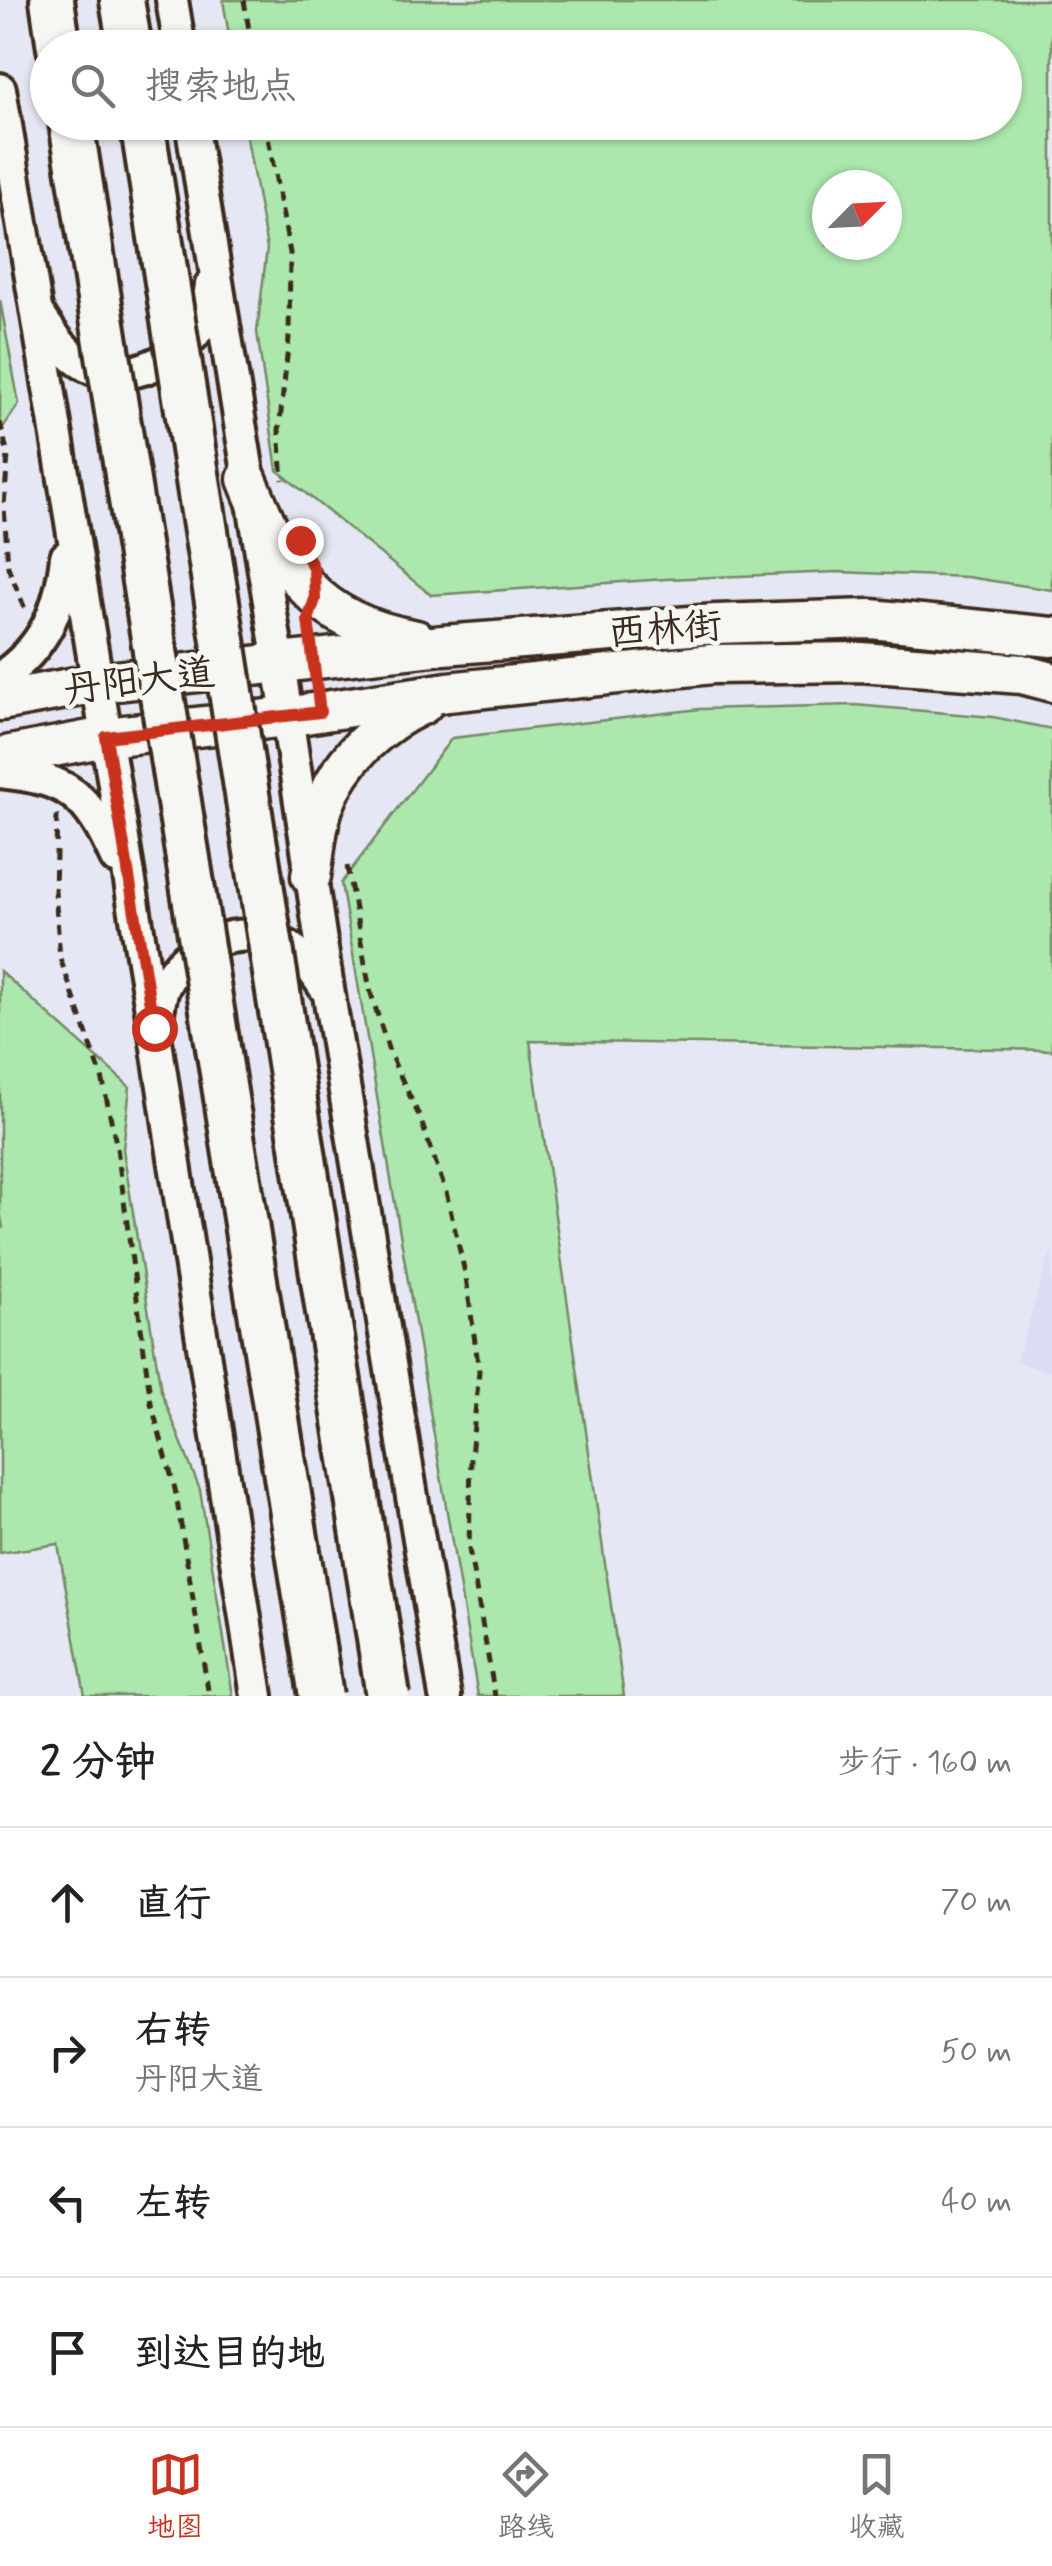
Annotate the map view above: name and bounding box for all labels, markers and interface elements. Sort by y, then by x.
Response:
search box [30,30,1022,140]
icon: search [65,58,120,113]
text: 搜索地点 [145,63,297,112]
north arrow [812,170,902,260]
route end [278,518,324,564]
street label: 西林街 [607,602,724,659]
street label: 丹阳大道 [61,649,218,716]
route start [132,1006,178,1052]
text: 2 分钟 [40,1736,156,1791]
text: 步行 · 160 m [838,1742,1012,1784]
icon: ahead [40,1875,95,1930]
text: 直行 [135,1880,211,1929]
text: 70 m [940,1881,1012,1923]
text: 右转 [135,2007,211,2056]
icon: right [40,2025,95,2080]
text: 50 m [940,2031,1012,2073]
text: 丹阳大道 [135,2059,263,2101]
icon: left [40,2175,95,2230]
text: 左转 [135,2180,211,2229]
text: 40 m [941,2181,1012,2223]
icon: arrive [40,2325,95,2380]
text: 到达目的地 [135,2330,325,2379]
tab: 地图 [147,2447,203,2547]
tab: 路线 [498,2447,554,2547]
tab: 收藏 [849,2447,905,2547]

